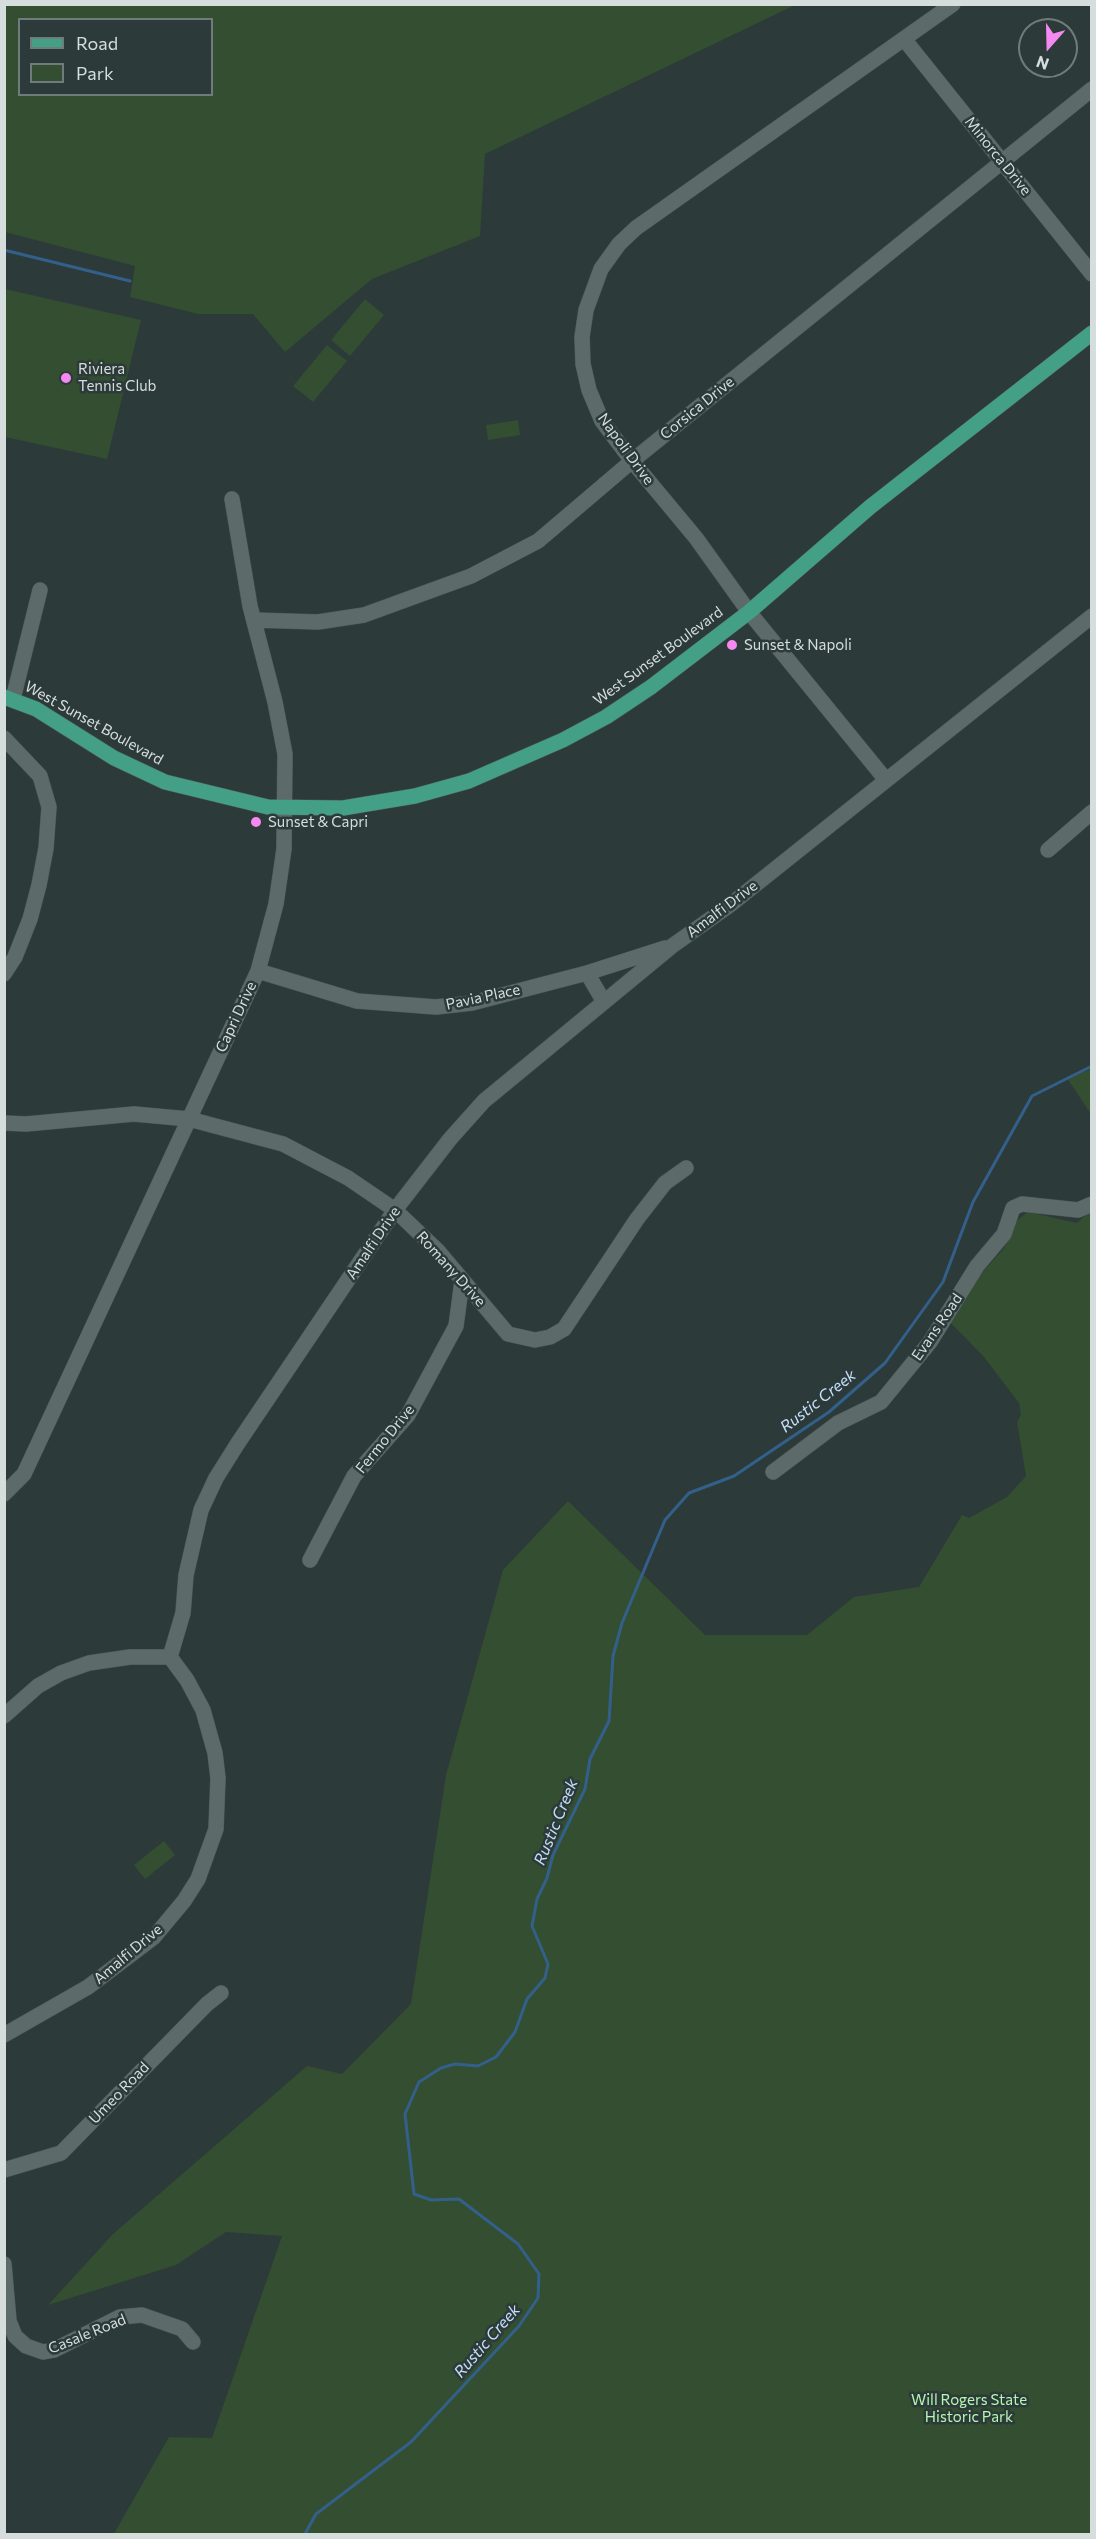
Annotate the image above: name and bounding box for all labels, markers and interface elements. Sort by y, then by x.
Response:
legend [18,18,213,96]
north arrow [1018,18,1078,78]
text: Road [76,32,118,54]
text: N [1033,53,1051,74]
text: Park [76,62,114,84]
street label: Minorca Drive [961,113,1035,199]
place label: Riviera Tennis Club [78,360,156,395]
marker: Riviera Tennis Club [59,371,73,385]
street label: Corsica Drive [656,373,738,443]
street label: Napoli Drive [594,410,658,488]
street label: West Sunset Boulevard [590,603,726,709]
place label: Sunset & Napoli [744,636,852,654]
marker: Sunset & Napoli [725,638,739,652]
street label: West Sunset Boulevard [22,677,166,769]
place label: Sunset & Capri [268,813,368,831]
marker: Sunset & Capri [249,815,263,829]
street label: Amalfi Drive [683,877,761,941]
street label: Capri Drive [212,979,260,1055]
street label: Pavia Place [444,980,522,1014]
street label: Amalfi Drive [342,1203,404,1283]
street label: Romany Drive [413,1228,489,1310]
street label: Evans Road [908,1290,966,1364]
water label: Rustic Creek [776,1365,860,1437]
street label: Fermo Drive [352,1401,418,1477]
water label: Rustic Creek [530,1776,582,1868]
street label: Amalfi Drive [90,1920,166,1988]
street label: Umeo Road [85,2058,153,2128]
water label: Rustic Creek [450,2300,524,2382]
street label: Casale Road [45,2310,129,2358]
park label: Will Rogers State Historic Park [911,2391,1027,2426]

